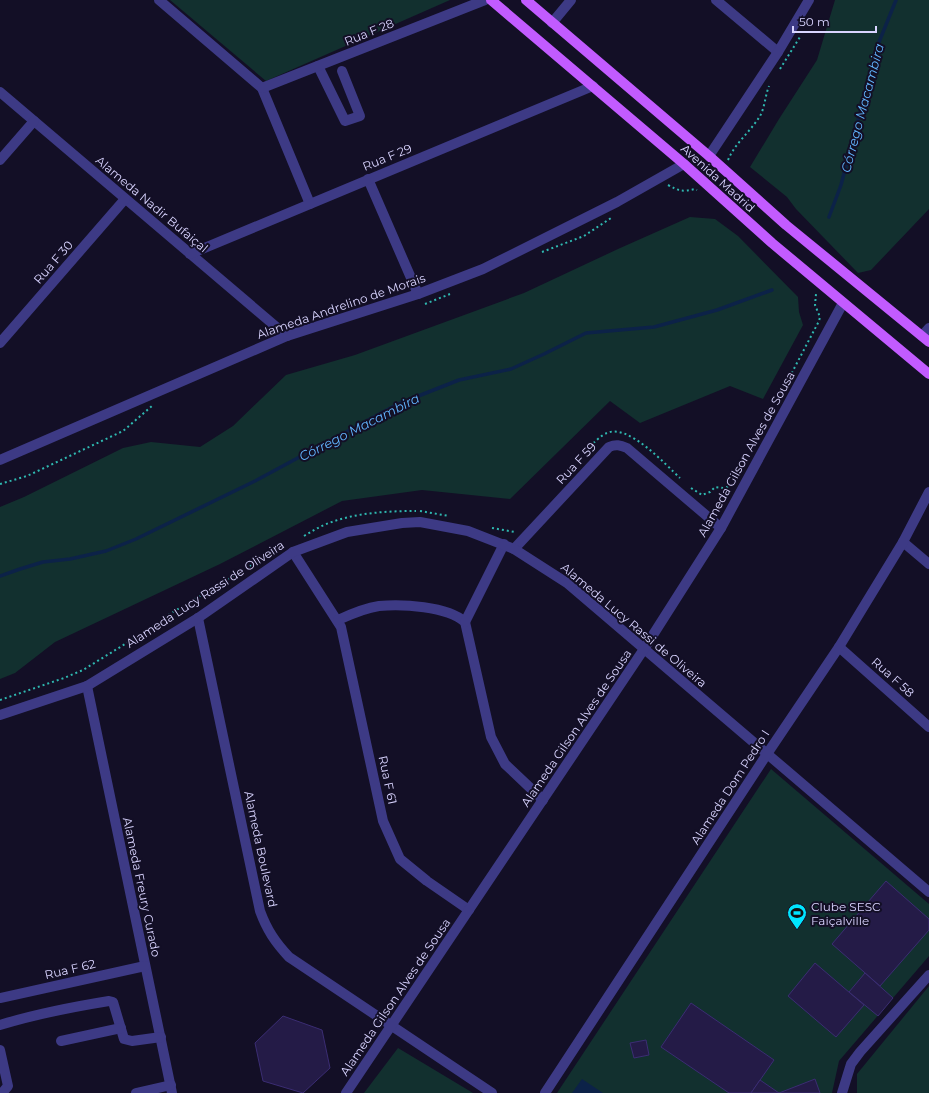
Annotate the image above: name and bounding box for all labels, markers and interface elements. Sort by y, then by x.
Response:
scale bar [793,8,876,34]
text: 50 m [799,14,830,29]
street label: Rua F 28 [342,15,396,49]
water label: Córrego Macambira [837,42,887,174]
street label: Rua F 29 [360,140,414,174]
street label: Avenida Madrid [678,141,758,215]
street label: Alameda Nadir Bufaiçal [93,153,211,255]
street label: Rua F 30 [30,237,76,287]
street label: Alameda Andrelino de Morais [255,270,427,342]
street label: Alameda Gilson Alves de Sousa [694,369,798,539]
water label: Córrego Macambira [296,390,422,464]
street label: Rua F 59 [553,439,599,487]
street label: Alameda Lucy Rassi de Oliveira [123,537,287,651]
street label: Alameda Lucy Rassi de Oliveira [558,560,710,690]
street label: Alameda Gilson Alves de Sousa [518,647,634,809]
street label: Rua F 58 [869,654,918,700]
street label: Alameda Dom Pedro I [687,727,773,847]
street label: Rua F 61 [376,754,400,806]
street label: Alameda Boulevard [241,790,281,908]
street label: Alameda Freury Curado [120,816,164,958]
place label: Clube SESC Faiçalville [811,899,881,928]
sports icon: Clube SESC Faiçalville [786,902,808,930]
street label: Alameda Gilson Alves de Sousa [337,916,453,1078]
street label: Rua F 62 [43,956,97,982]

